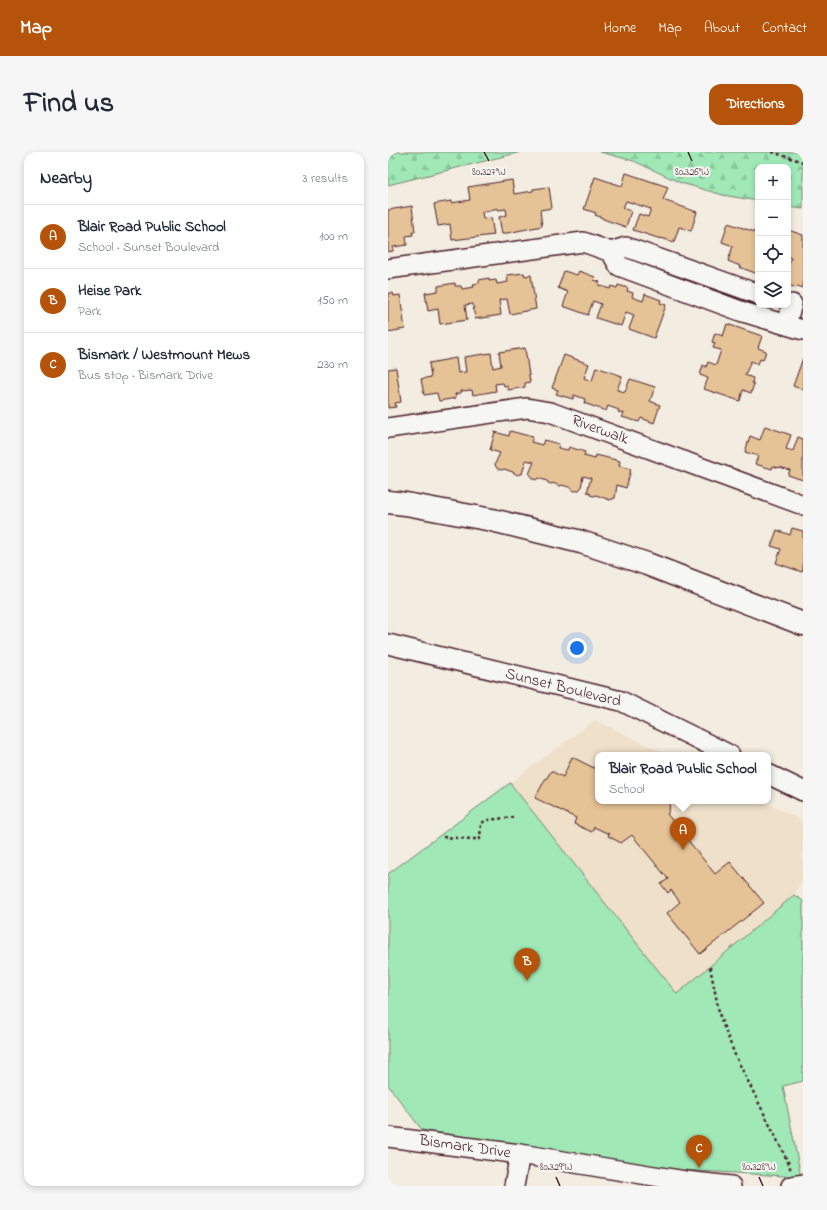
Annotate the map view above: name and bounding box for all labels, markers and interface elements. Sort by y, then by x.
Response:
text: Map [20,15,52,42]
text: Home [604,18,636,39]
text: Map [658,18,682,39]
text: About [704,18,740,39]
text: Contact [762,18,807,39]
text: Find us [24,84,114,125]
button: Directions [709,84,803,125]
map controls [755,164,791,308]
button: + [755,164,791,200]
text: 80.327°W [472,165,506,180]
text: 80.326°W [675,165,709,180]
text: Nearby [40,166,92,191]
text: 3 results [302,169,348,188]
button: − [755,200,791,236]
text: Blair Road Public School [78,216,226,238]
text: A [49,227,57,246]
text: 100 m [319,227,348,246]
button: locate [755,236,791,272]
text: School · Sunset Boulevard [78,238,219,257]
button: layers [755,272,791,308]
text: Heise Park [78,280,141,302]
text: B [49,291,57,310]
text: 150 m [317,291,348,310]
text: Park [78,302,102,321]
text: Bismark / Westmount Mews [78,344,250,366]
text: C [49,355,57,374]
text: 230 m [317,355,348,374]
text: Bus stop · Bismark Drive [78,366,213,385]
street label: Riverwalk [568,409,633,452]
your location [567,638,587,658]
street label: Sunset Boulevard [502,662,624,714]
popup [595,752,771,804]
text: Blair Road Public School [609,758,757,780]
text: School [609,780,645,799]
pin: A [670,817,696,850]
pin: B [514,948,540,981]
street label: Bismark Drive [417,1129,513,1165]
pin: C [686,1135,712,1168]
text: 80.329°W [540,1160,573,1175]
text: 80.328°W [742,1160,776,1175]

